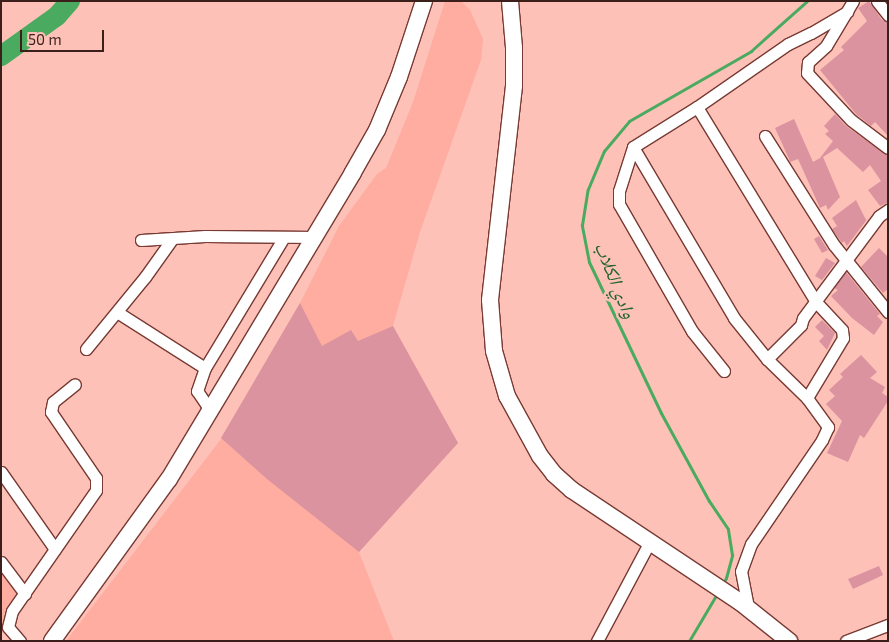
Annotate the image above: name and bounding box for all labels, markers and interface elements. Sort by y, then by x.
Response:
scale bar [22,20,106,52]
text: 50 m [28,30,62,48]
water label: وادي الكلاب [590,238,642,322]

